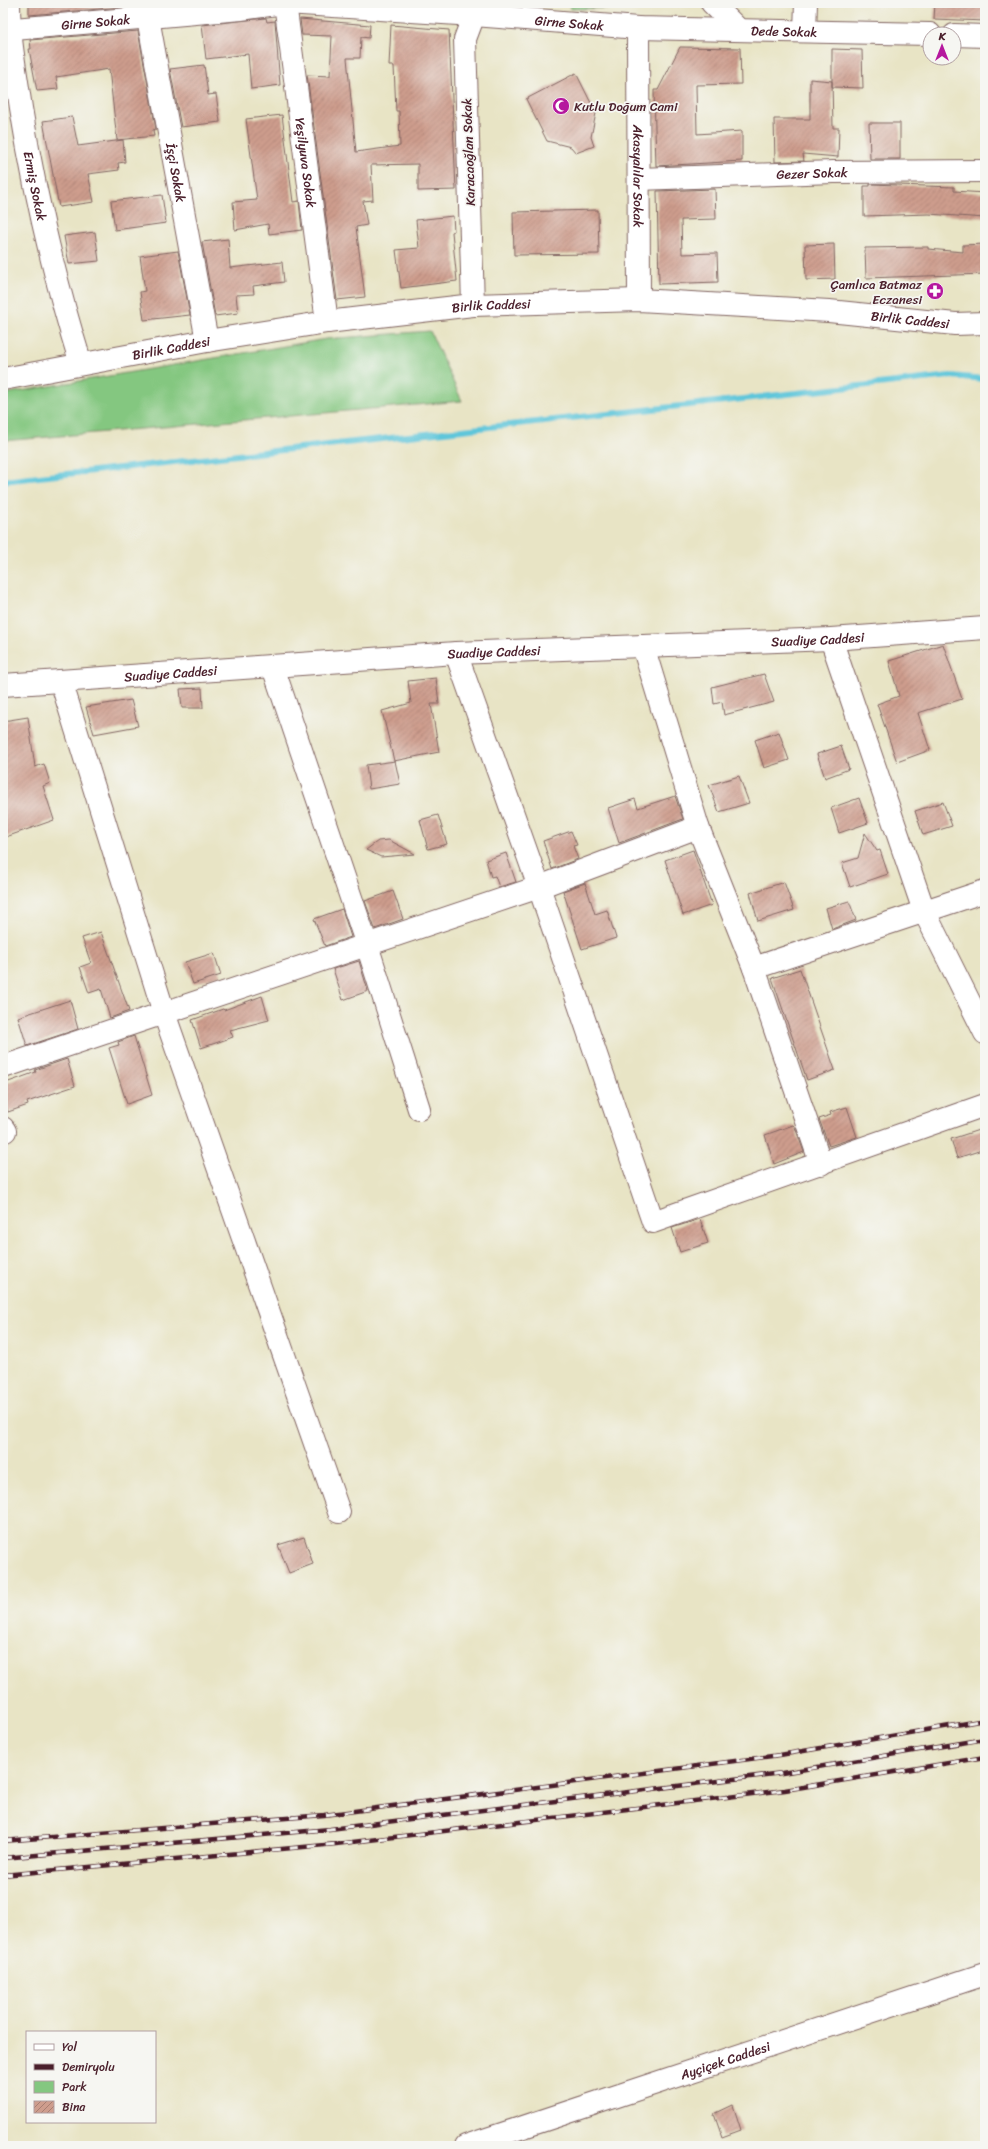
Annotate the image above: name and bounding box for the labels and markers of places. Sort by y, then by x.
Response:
place label: Kutlu Doğum Cami [574,95,678,118]
mosque icon: Kutlu Doğum Cami [551,96,571,116]
place label: Çamlıca Batmaz Eczanesi [831,273,923,311]
pharmacy icon: Çamlıca Batmaz Eczanesi [925,281,945,301]

